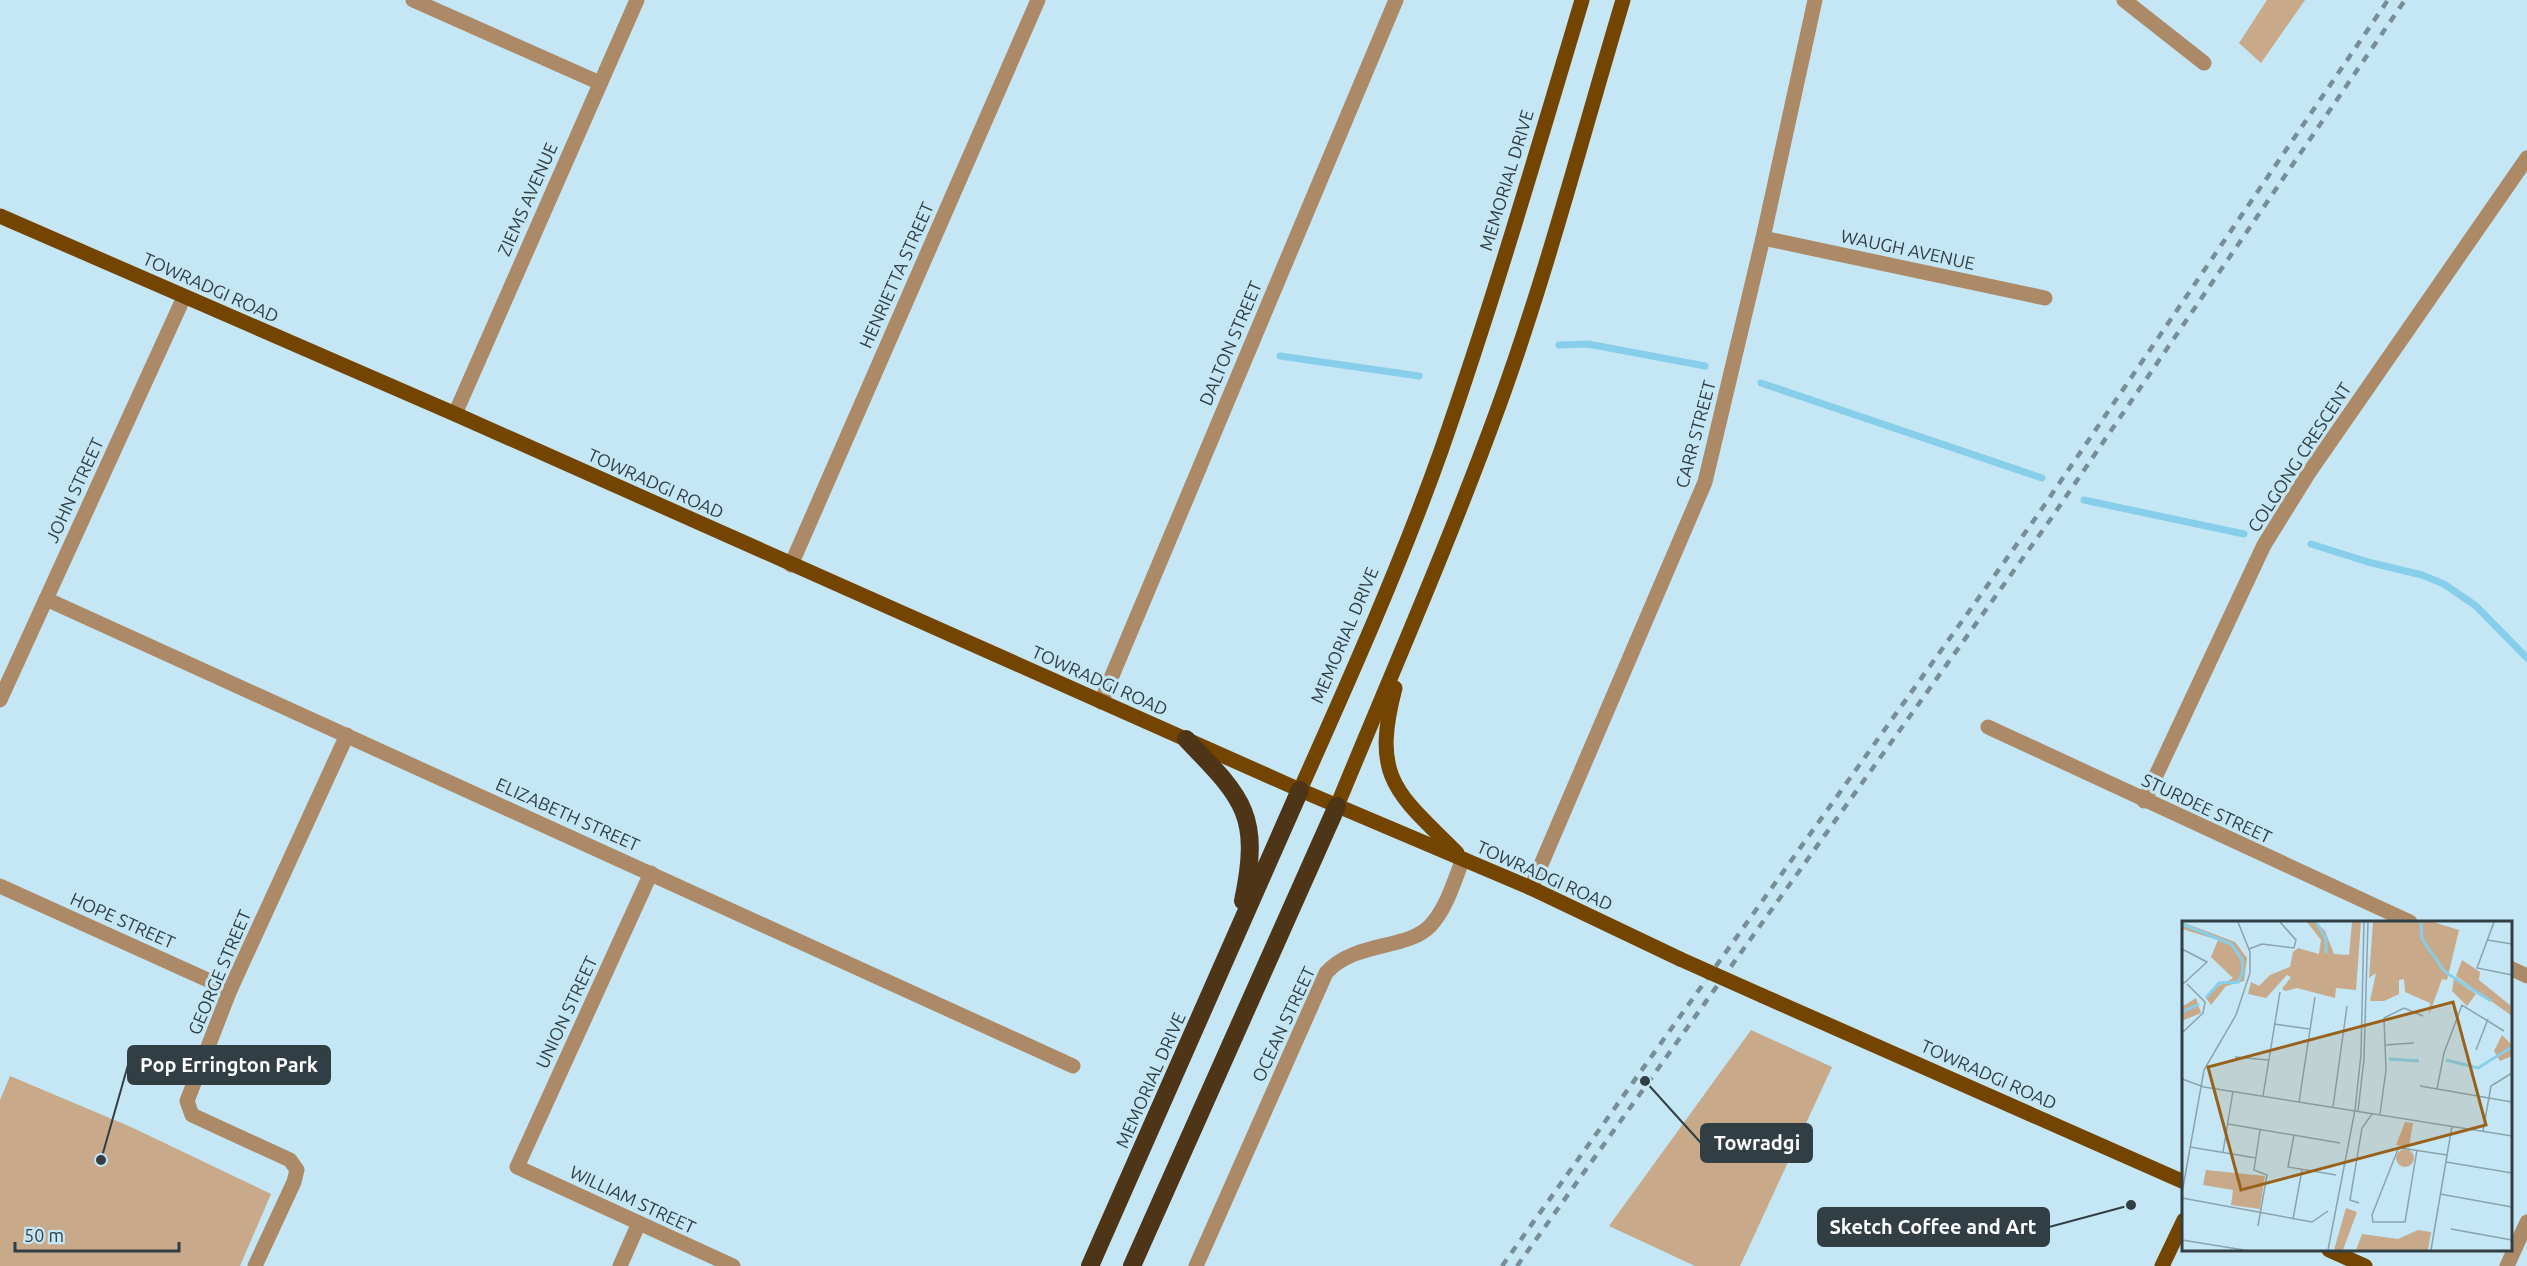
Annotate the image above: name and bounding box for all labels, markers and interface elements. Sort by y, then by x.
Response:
street label: MEMORIAL DRIVE [1475,107,1537,253]
street label: ZIEMS AVENUE [493,139,561,259]
street label: HENRIETTA STREET [855,199,937,351]
street label: WAUGH AVENUE [1839,225,1977,273]
street label: TOWRADGI ROAD [140,248,282,326]
street label: DALTON STREET [1195,278,1265,408]
street label: CARR STREET [1671,378,1719,490]
street label: COLGONG CRESCENT [2243,379,2355,535]
street label: JOHN STREET [41,434,107,546]
street label: TOWRADGI ROAD [585,444,727,522]
street label: MEMORIAL DRIVE [1306,564,1382,706]
street label: TOWRADGI ROAD [1029,641,1171,719]
street label: STURDEE STREET [2139,769,2275,847]
street label: ELIZABETH STREET [493,773,643,855]
street label: TOWRADGI ROAD [1474,836,1616,914]
street label: HOPE STREET [68,888,178,952]
street label: GEORGE STREET [184,907,254,1037]
inset map [2182,921,2512,1251]
street label: UNION STREET [531,953,601,1071]
street label: OCEAN STREET [1248,963,1318,1085]
street label: MEMORIAL DRIVE [1111,1009,1189,1151]
street label: TOWRADGI ROAD [1918,1035,2060,1113]
callout: Pop Errington Park [128,1046,330,1084]
text: Pop Errington Park [140,1053,318,1076]
callout: Towradgi [1701,1124,1812,1162]
text: Towradgi [1714,1131,1800,1154]
street label: WILLIAM STREET [567,1161,699,1237]
callout: Sketch Coffee and Art [1818,1208,2049,1246]
scale bar [15,1215,178,1253]
text: Sketch Coffee and Art [1830,1215,2037,1238]
text: 50 m [24,1225,64,1245]

